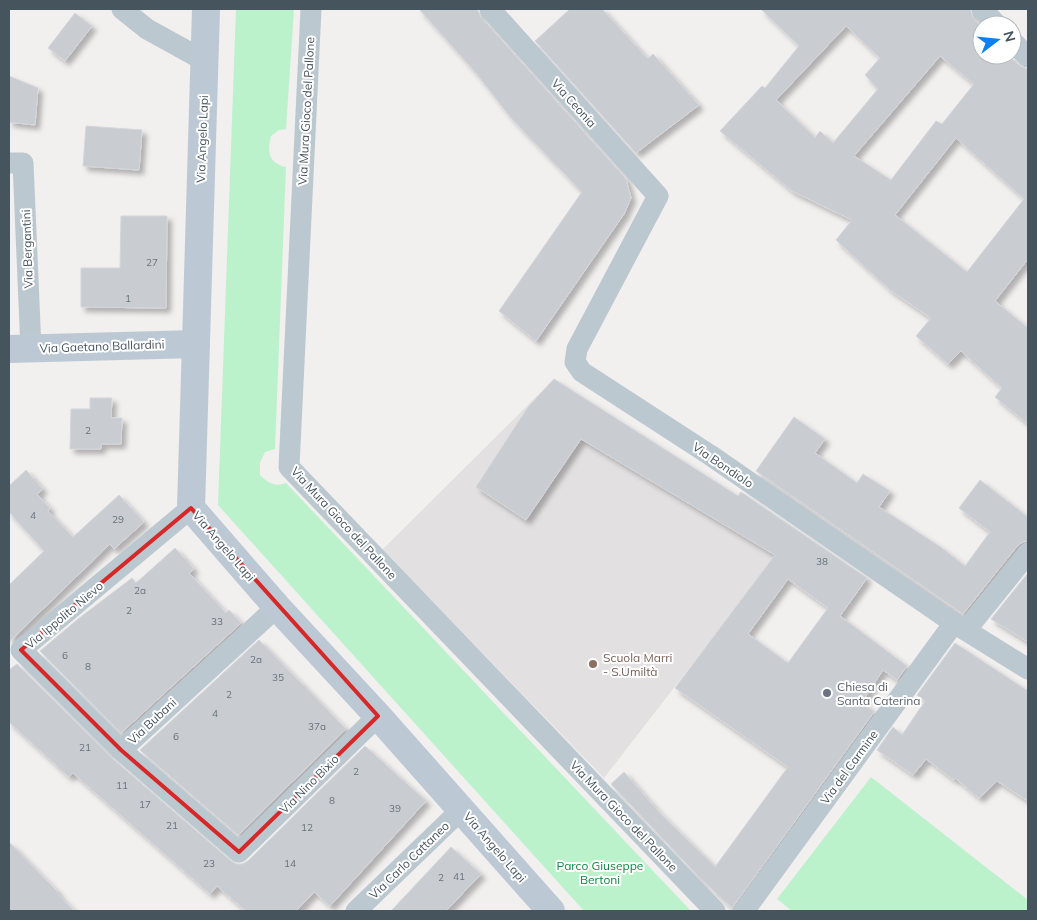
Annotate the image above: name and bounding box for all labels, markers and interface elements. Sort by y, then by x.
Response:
north arrow [972,15,1022,65]
text: N [999,29,1020,44]
street label: Via Mura Gioco del Pallone [295,37,317,185]
street label: Via Ceonia [548,76,600,130]
street label: Via Angelo Lapi [193,95,211,183]
street label: Via Bergantini [18,209,36,289]
house number: 27 [146,256,158,269]
house number: 1 [125,292,131,305]
street label: Via Gaetano Ballardini [39,336,165,356]
house number: 2 [85,424,91,437]
street label: Via Bondiolo [690,439,756,491]
street label: Via Mura Gioco del Pallone [288,464,400,582]
street label: Via Angelo Lapi [190,508,259,584]
house number: 4 [30,509,36,522]
house number: 29 [112,513,124,526]
house number: 38 [816,555,828,568]
street label: Via Ippolito Nievo [22,578,106,652]
house number: 2a [134,584,146,597]
house number: 2 [126,604,132,617]
house number: 33 [211,615,223,628]
house number: 6 [62,649,68,662]
place label: Scuola Marri - S.Umiltà [603,650,673,679]
house number: 2a [250,653,262,666]
marker: Scuola Marri - S.Umiltà [587,658,599,670]
house number: 8 [85,660,91,673]
house number: 35 [272,671,284,684]
place label: Chiesa di Santa Caterina [837,679,921,708]
marker: Chiesa di Santa Caterina [821,687,833,699]
house number: 2 [226,688,232,701]
street label: Via Bubani [125,695,180,747]
house number: 4 [212,707,218,720]
house number: 37a [308,720,326,733]
street label: Via del Carmine [817,727,881,807]
house number: 6 [173,730,179,743]
house number: 21 [79,741,91,754]
street label: Via Nino Bixio [276,751,342,817]
street label: Via Mura Gioco del Pallone [567,757,681,875]
house number: 2 [353,765,359,778]
house number: 11 [116,779,128,792]
house number: 8 [329,794,335,807]
house number: 17 [139,798,151,811]
house number: 39 [389,802,401,815]
street label: Via Angelo Lapi [461,809,530,885]
street label: Via Carlo Cattaneo [366,818,452,902]
house number: 21 [166,819,178,832]
house number: 12 [301,821,313,834]
house number: 23 [203,857,215,870]
house number: 14 [284,857,296,870]
park label: Parco Giuseppe Bertoni [557,858,643,887]
house number: 41 [453,870,465,883]
house number: 2 [438,871,444,884]

